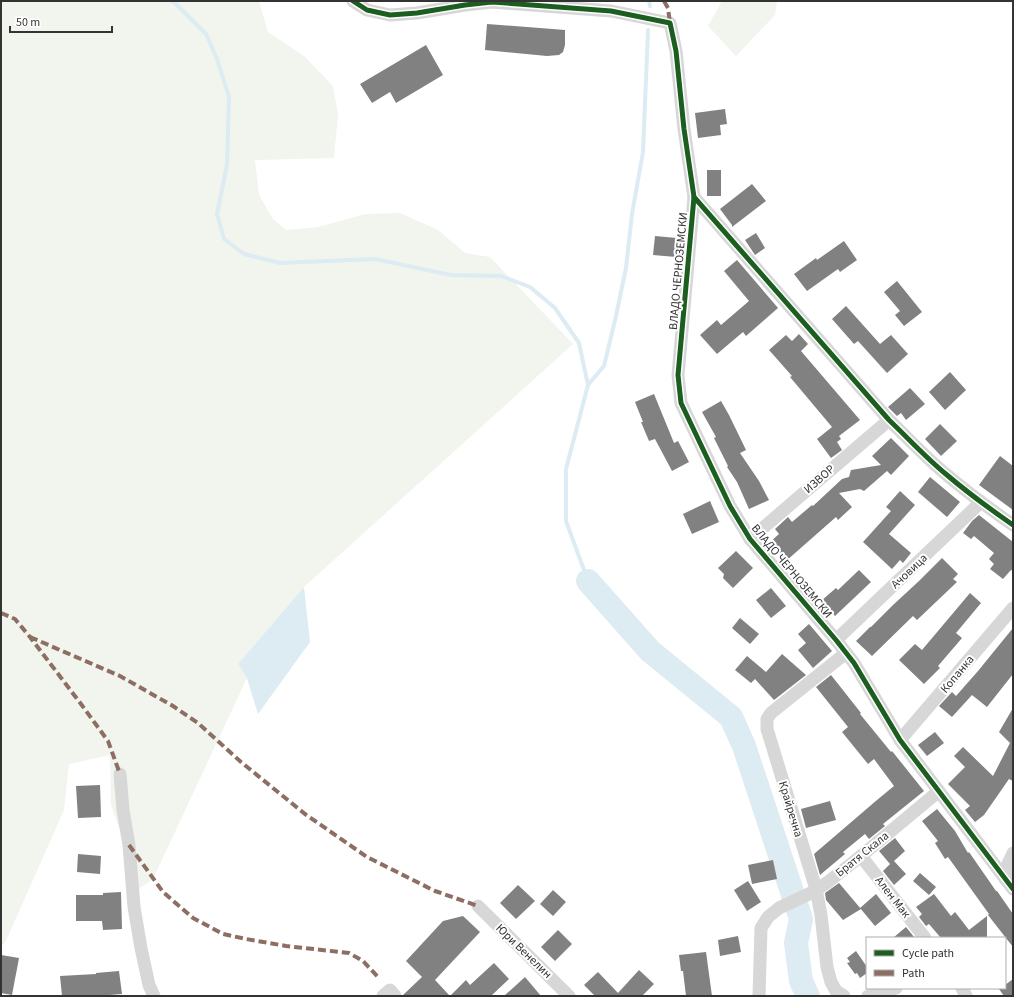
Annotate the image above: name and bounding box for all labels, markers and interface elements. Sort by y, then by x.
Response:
scale bar [10,8,112,34]
text: 50 m [16,14,40,31]
street label: ВЛАДО ЧЕРНОЗЕМСКИ [665,211,692,331]
street label: ИЗВОР [800,461,839,498]
street label: ВЛАДО ЧЕРНОЗЕМСКИ [747,521,836,622]
street label: Ачовица [887,550,931,593]
street label: Копанка [937,652,978,697]
street label: Крайречна [774,779,807,839]
street label: Братя Скала [832,828,893,881]
street label: Ален Мак [871,873,914,922]
street label: Юри Венелин [492,920,556,983]
legend [866,937,1006,989]
text: Cycle path [902,945,954,962]
text: Path [902,965,925,982]

